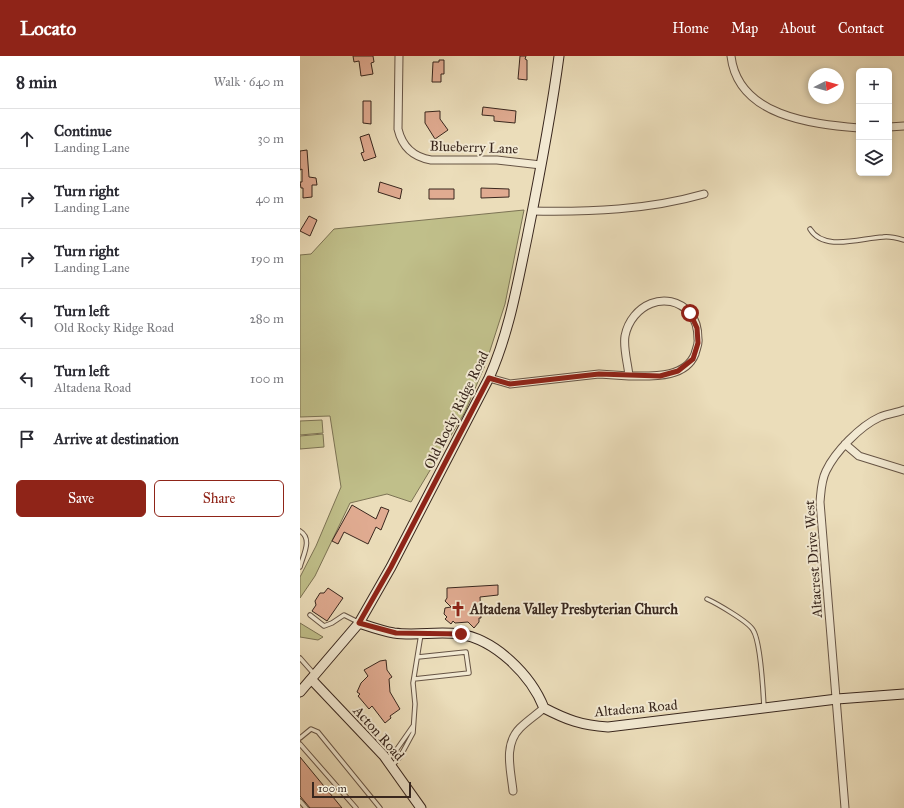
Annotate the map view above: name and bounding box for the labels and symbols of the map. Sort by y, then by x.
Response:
north arrow [808,68,844,104]
street label: Blueberry Lane [429,137,519,158]
route start [681,304,699,322]
street label: Old Rocky Ridge Road [420,348,492,472]
street label: Altacrest Drive West [801,499,826,619]
church icon: Altadena Valley Presbyterian Church [449,600,467,618]
place label: Altadena Valley Presbyterian Church [469,601,678,619]
route end [452,625,470,643]
street label: Altadena Road [593,696,678,721]
street label: Acton Road [349,702,408,764]
scale bar [312,780,411,799]

